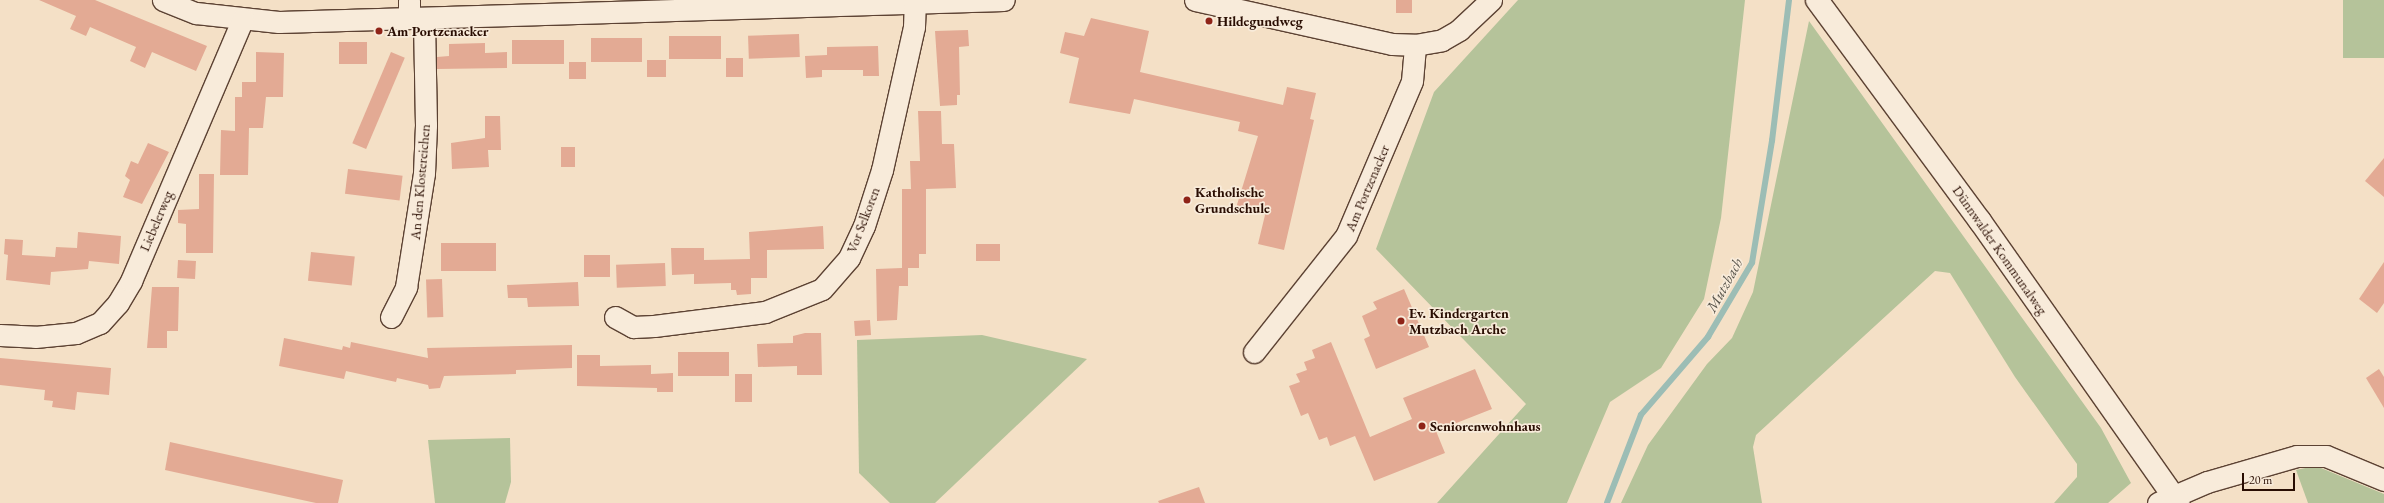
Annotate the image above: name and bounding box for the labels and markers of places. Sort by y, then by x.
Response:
place label: Hildegundweg [1217,13,1303,29]
marker: Hildegundweg [1204,16,1214,26]
place label: Am Portzenacker [387,23,489,39]
marker: Am Portzenacker [374,26,384,36]
place label: Katholische Grundschule [1195,184,1270,216]
marker: Katholische Grundschule [1182,195,1192,205]
place label: Ev. Kindergarten Mutzbach Arche [1409,305,1509,338]
marker: Ev. Kindergarten Mutzbach Arche [1396,316,1406,326]
place label: Seniorenwohnhaus [1430,418,1541,434]
marker: Seniorenwohnhaus [1417,421,1427,431]

